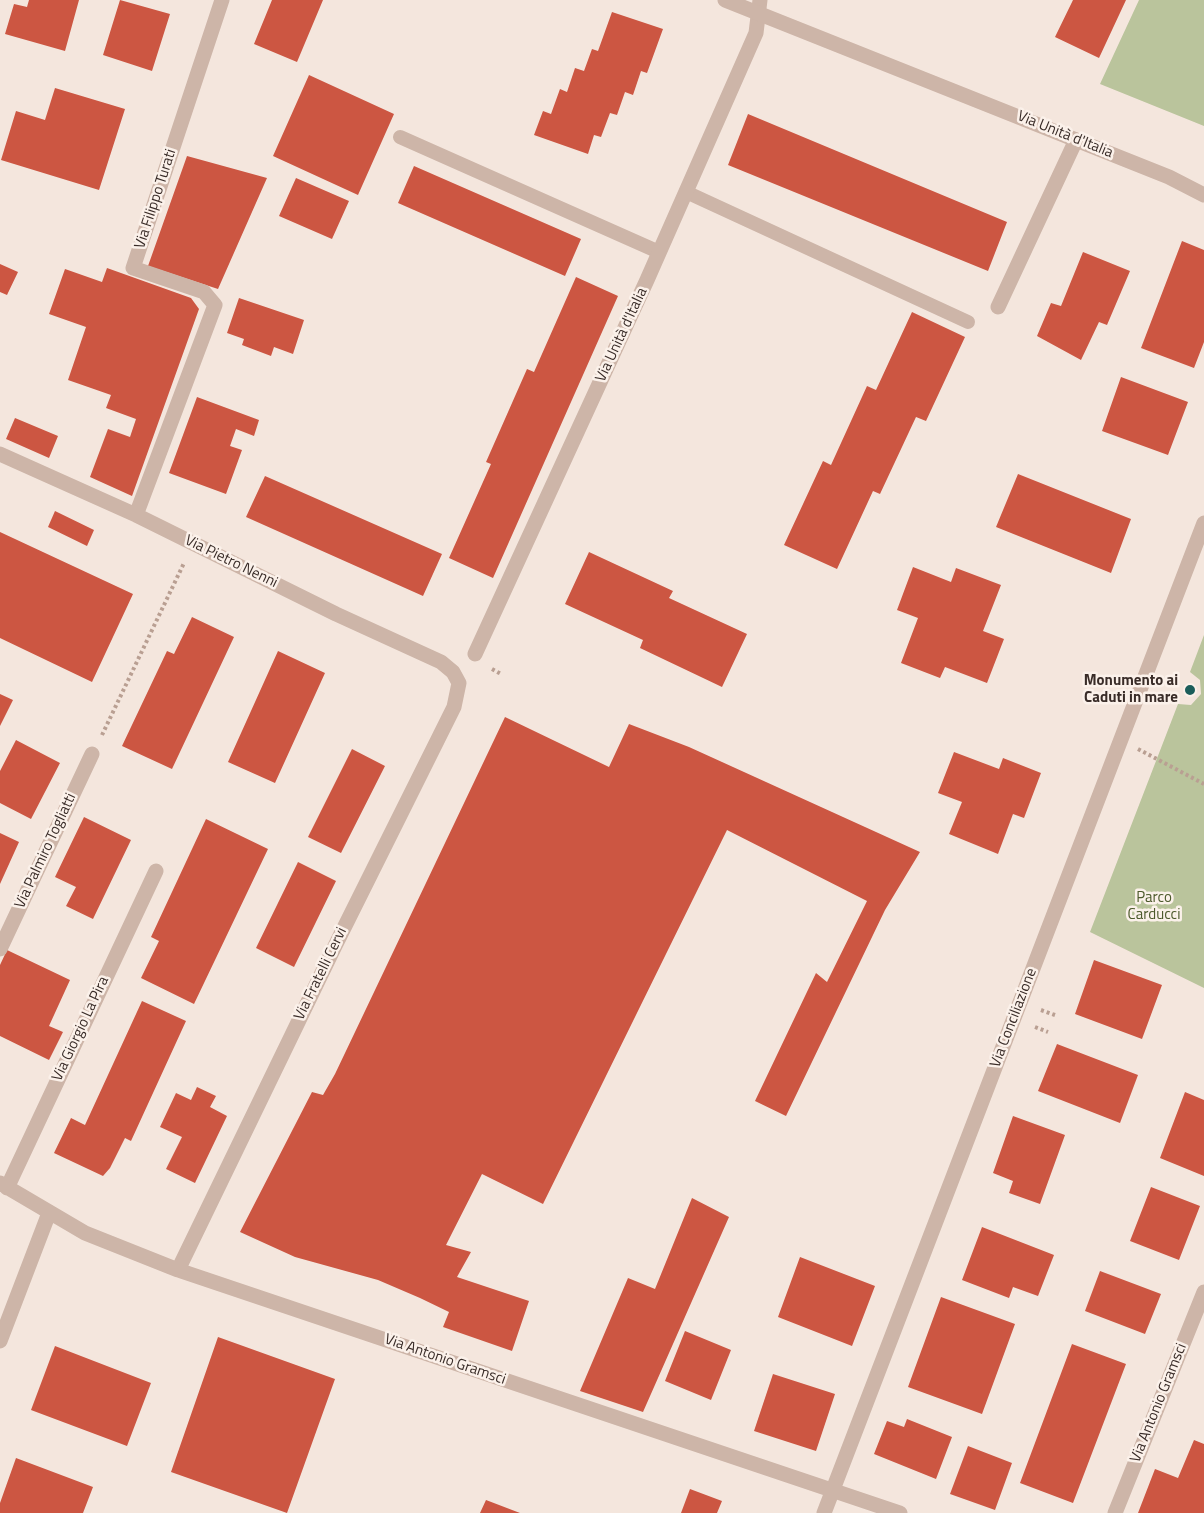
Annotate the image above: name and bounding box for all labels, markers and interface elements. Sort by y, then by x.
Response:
street label: Via Unità d'Italia [1014,108,1116,162]
street label: Via Filippo Turati [131,147,181,251]
street label: Via Unità d'Italia [592,285,652,385]
street label: Via Pietro Nenni [182,532,280,592]
place label: Monumento ai Caduti in mare [1084,672,1178,707]
marker: Monumento ai Caduti in mare [1183,683,1197,697]
street label: Via Palmiro Togliatti [11,791,81,911]
park label: Parco Carducci [1128,889,1180,924]
street label: Via Fratelli Cervi [291,925,351,1023]
street label: Via Conciliazione [987,966,1041,1070]
street label: Via Giorgio La Pira [49,974,113,1084]
street label: Via Antonio Gramsci [382,1331,508,1389]
street label: Via Antonio Gramsci [1127,1341,1191,1465]

